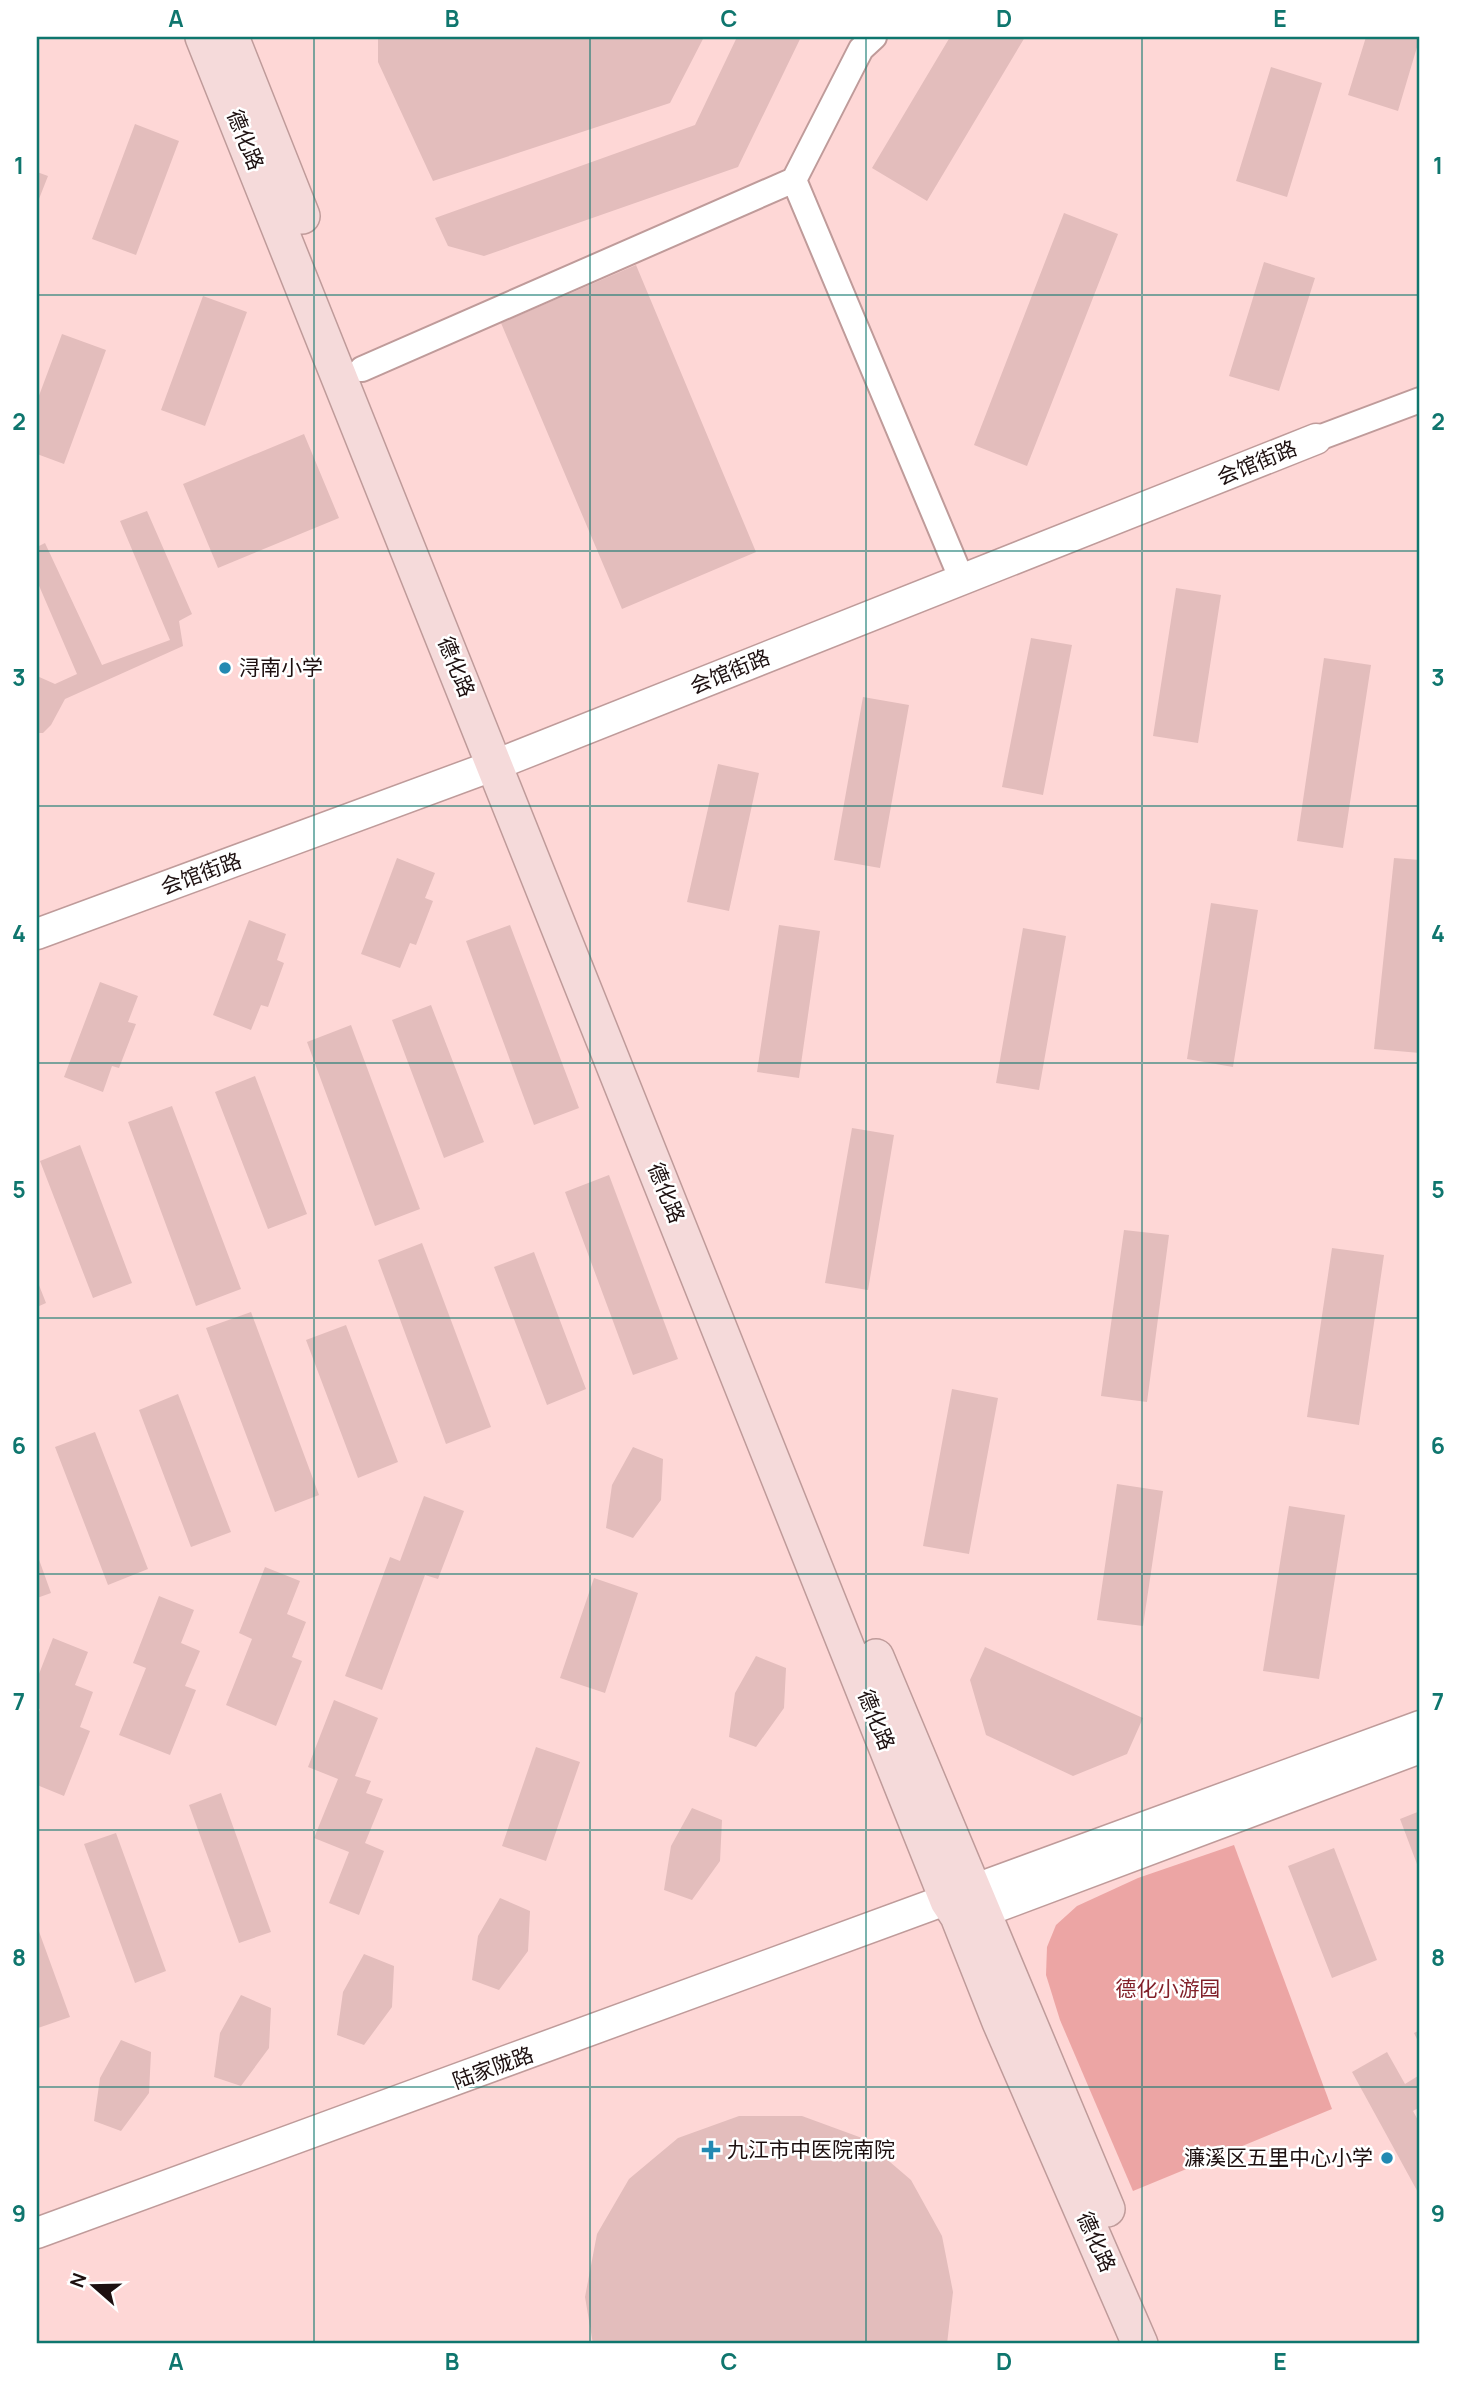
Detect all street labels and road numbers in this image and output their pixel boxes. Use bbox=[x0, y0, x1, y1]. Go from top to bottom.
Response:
street label: 德化路 bbox=[221, 105, 271, 174]
street label: 会馆街路 bbox=[1212, 433, 1301, 491]
street label: 德化路 bbox=[432, 632, 482, 701]
street label: 会馆街路 bbox=[685, 642, 774, 700]
street label: 会馆街路 bbox=[156, 846, 245, 901]
street label: 德化路 bbox=[642, 1158, 692, 1227]
street label: 德化路 bbox=[852, 1685, 902, 1754]
street label: 陆家陇路 bbox=[448, 2040, 537, 2095]
street label: 德化路 bbox=[1071, 2207, 1123, 2276]

